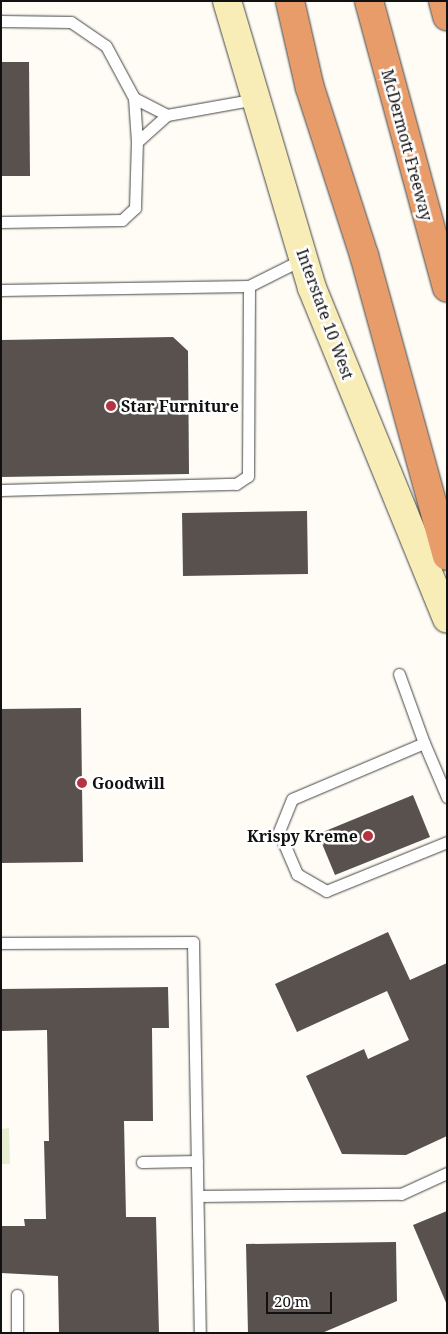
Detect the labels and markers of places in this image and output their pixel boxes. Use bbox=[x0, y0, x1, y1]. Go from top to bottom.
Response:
place label: Star Furniture bbox=[121, 396, 239, 416]
marker: Star Furniture bbox=[105, 400, 117, 412]
place label: Goodwill bbox=[92, 773, 165, 793]
marker: Goodwill bbox=[76, 777, 88, 789]
place label: Krispy Kreme bbox=[247, 826, 358, 846]
marker: Krispy Kreme bbox=[362, 830, 374, 842]

